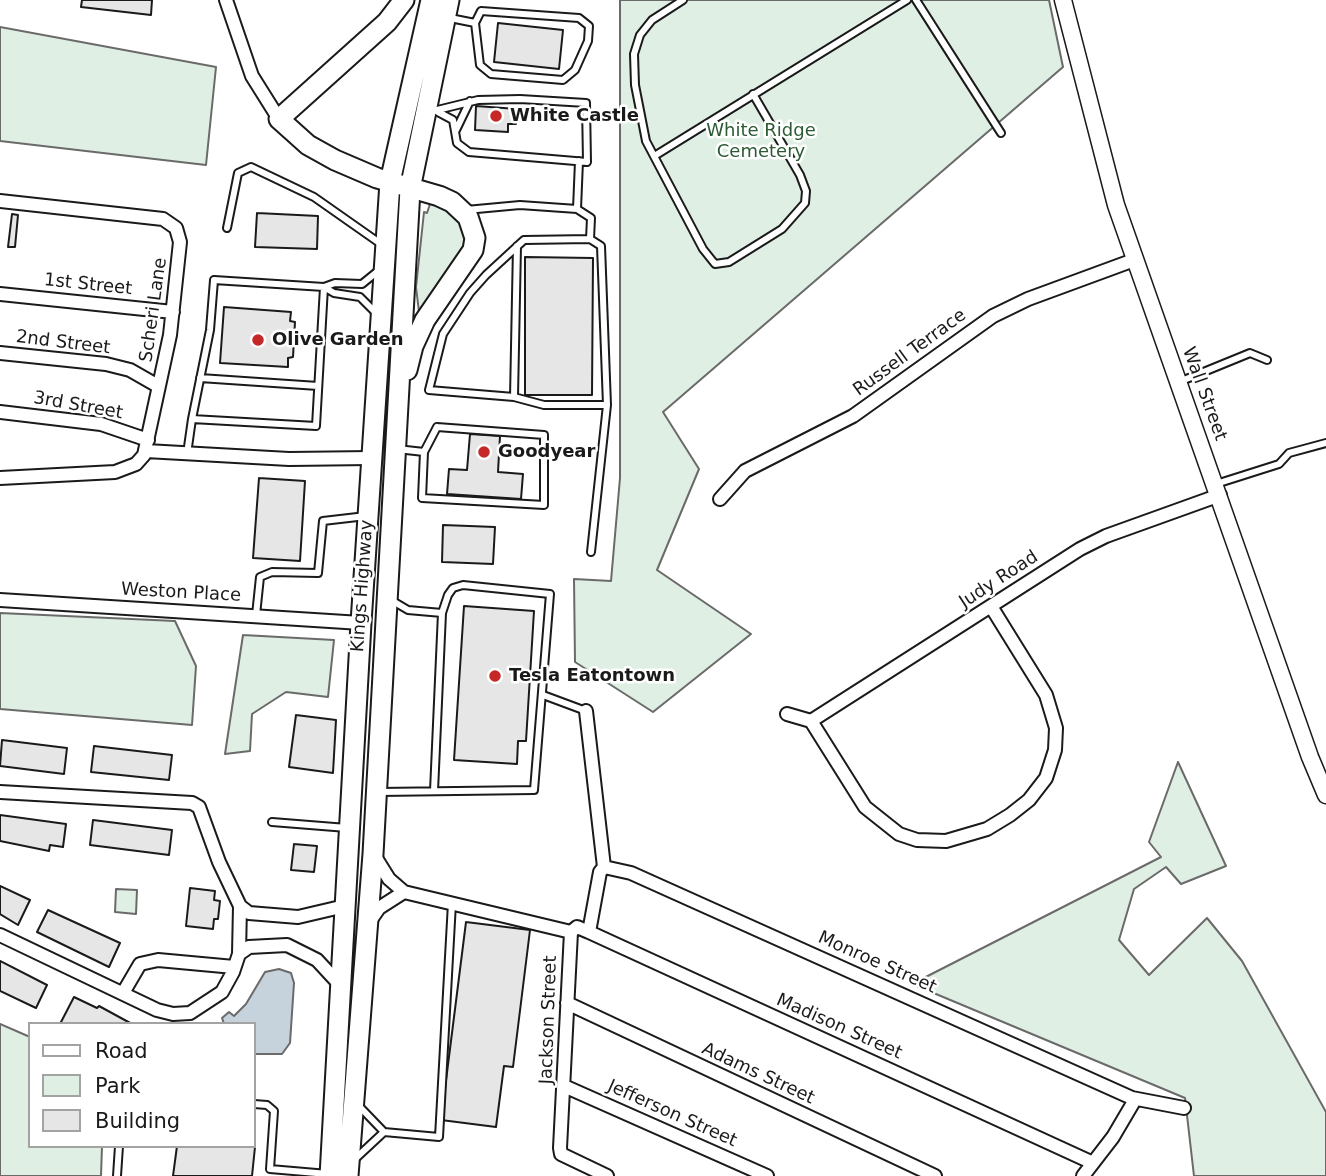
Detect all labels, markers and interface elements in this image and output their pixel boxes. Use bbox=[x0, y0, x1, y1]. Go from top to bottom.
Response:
place label: White Castle bbox=[510, 105, 639, 127]
marker: White Castle bbox=[488, 108, 504, 124]
park label: White Ridge Cemetery bbox=[706, 120, 816, 162]
street label: Scheri Lane bbox=[136, 256, 172, 364]
street label: 1st Street bbox=[43, 270, 133, 300]
street label: Russell Terrace bbox=[849, 305, 971, 401]
street label: 2nd Street bbox=[15, 327, 111, 359]
place label: Olive Garden bbox=[272, 329, 404, 351]
marker: Olive Garden bbox=[250, 332, 266, 348]
street label: Wall Street bbox=[1177, 344, 1231, 444]
street label: 3rd Street bbox=[32, 388, 124, 424]
place label: Goodyear bbox=[498, 441, 595, 463]
marker: Goodyear bbox=[476, 444, 492, 460]
street label: Kings Highway bbox=[348, 519, 378, 653]
street label: Judy Road bbox=[956, 547, 1042, 613]
street label: Weston Place bbox=[120, 579, 242, 607]
place label: Tesla Eatontown bbox=[509, 665, 675, 687]
marker: Tesla Eatontown bbox=[487, 668, 503, 684]
street label: Monroe Street bbox=[814, 927, 940, 999]
street label: Jackson Street bbox=[536, 955, 562, 1085]
street label: Madison Street bbox=[773, 990, 905, 1064]
legend bbox=[28, 1022, 256, 1148]
street label: Adams Street bbox=[698, 1038, 818, 1110]
text: Road bbox=[95, 1039, 148, 1063]
text: Park bbox=[95, 1074, 140, 1098]
street label: Jefferson Street bbox=[604, 1076, 740, 1152]
text: Building bbox=[95, 1109, 180, 1133]

